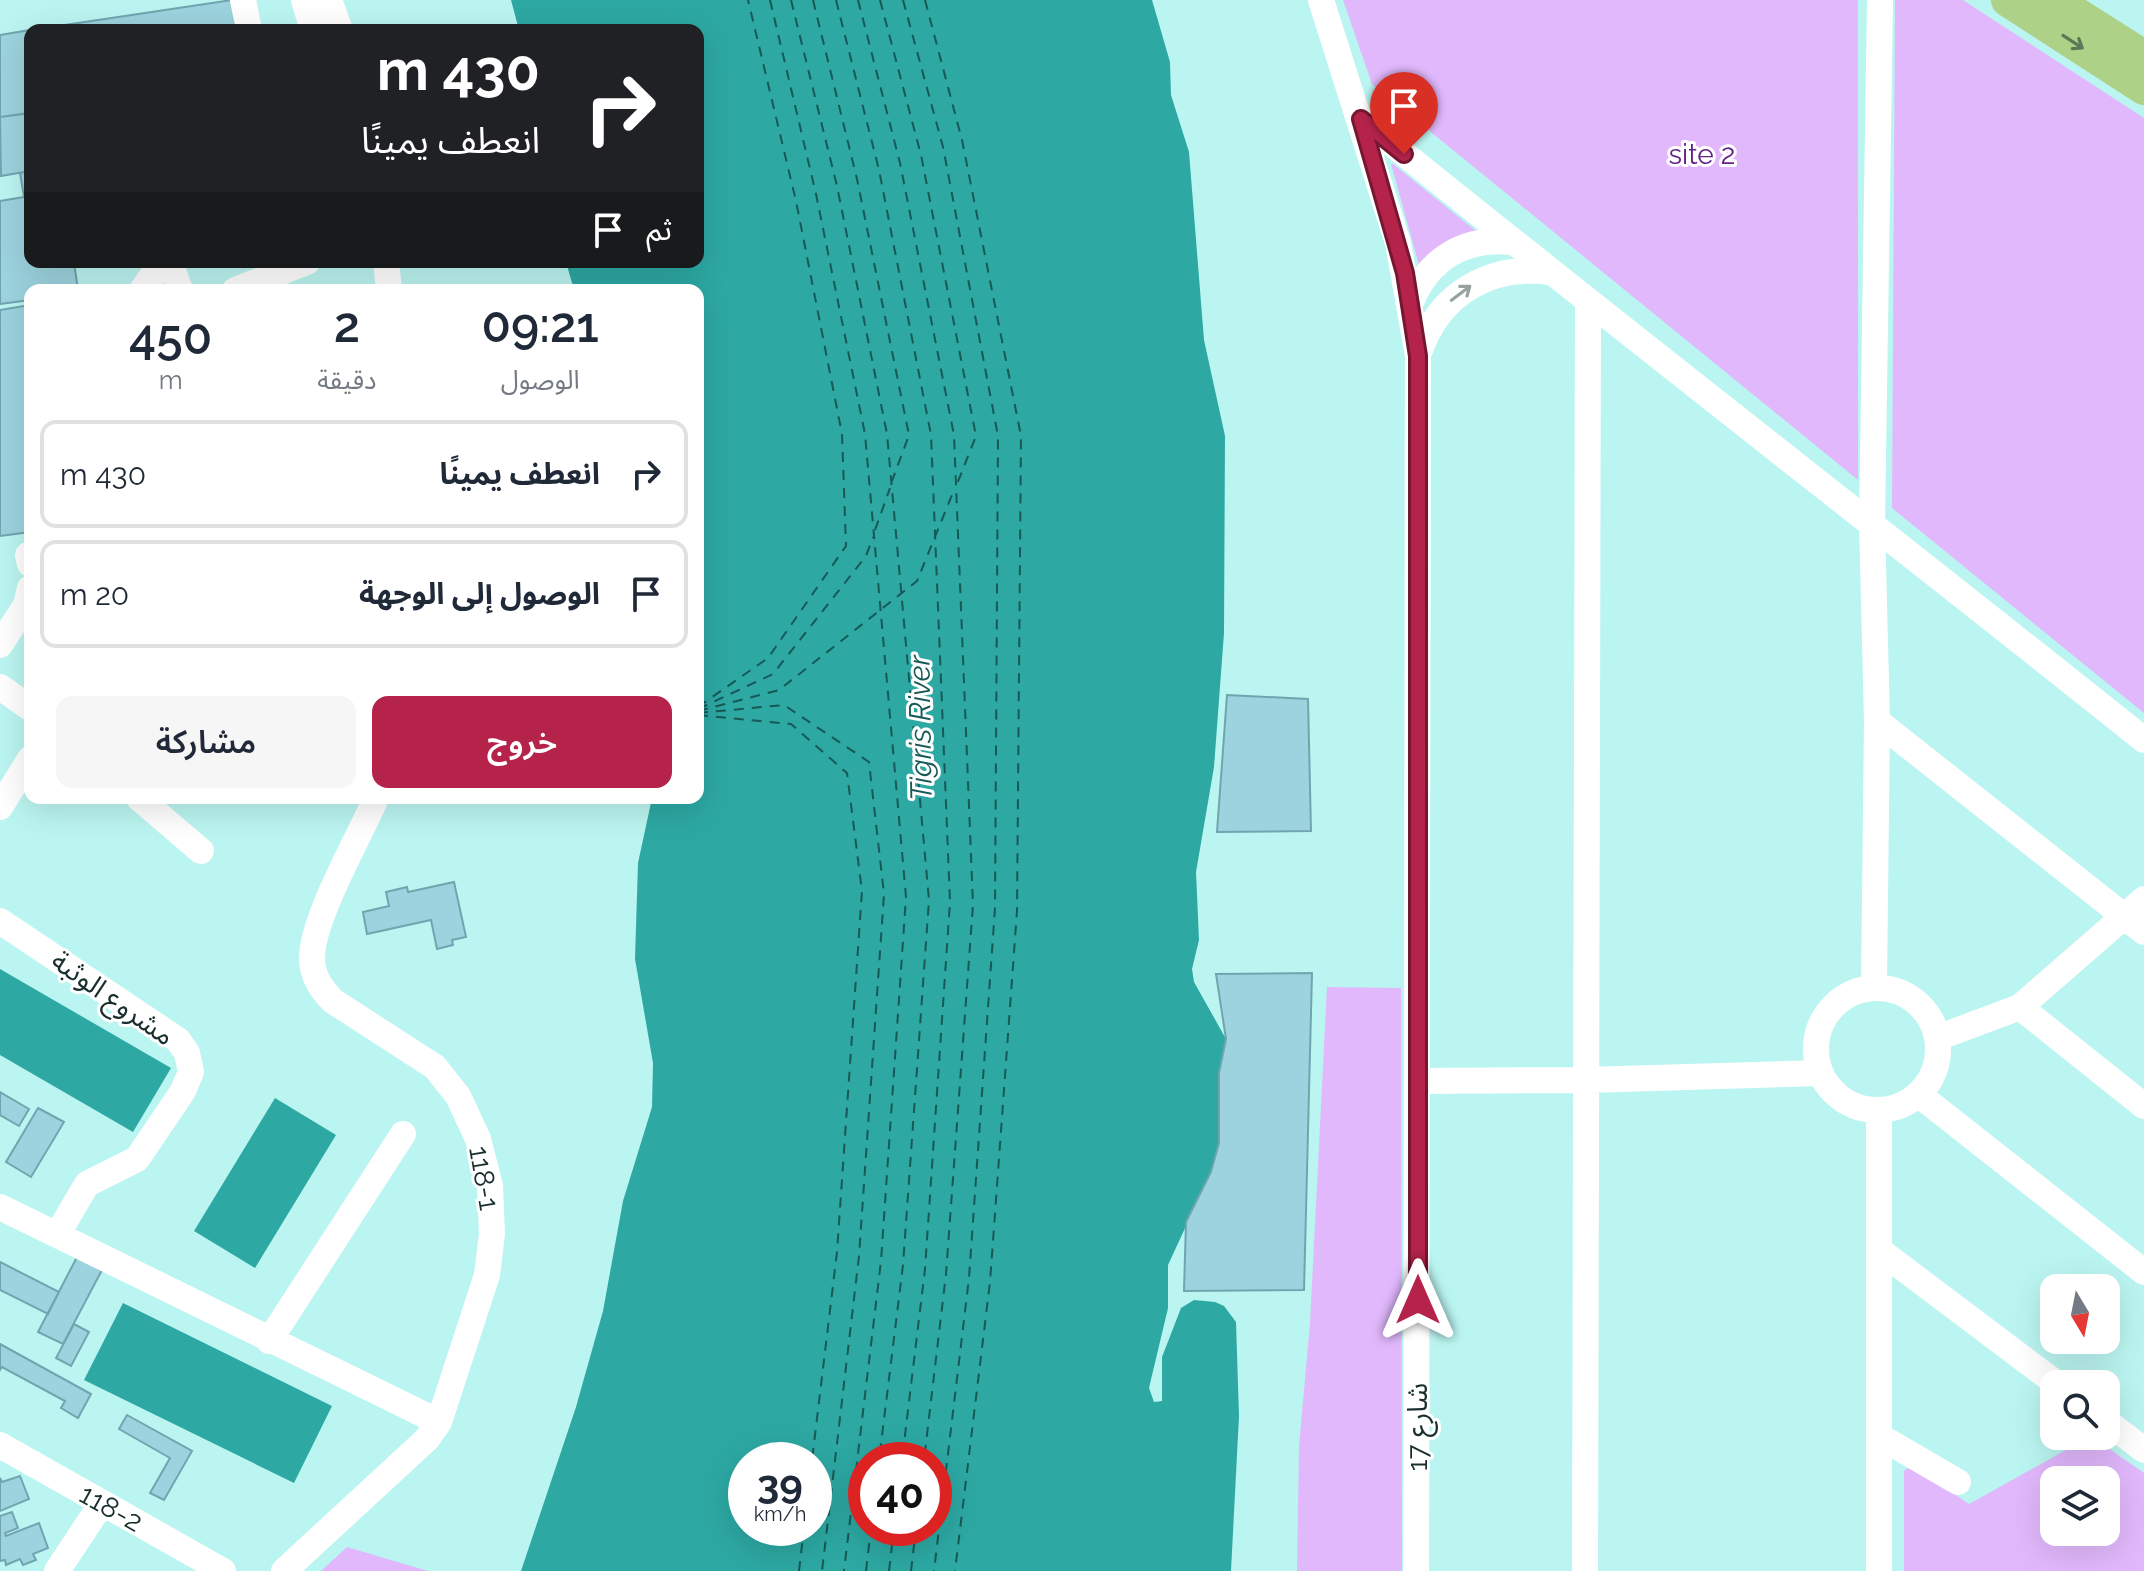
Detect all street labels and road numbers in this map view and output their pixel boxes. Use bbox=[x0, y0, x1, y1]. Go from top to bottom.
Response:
street label: مشروع الوثبة bbox=[43, 944, 181, 1056]
street label: 118-1 bbox=[462, 1144, 506, 1212]
street label: شارع 17 bbox=[1401, 1383, 1438, 1471]
street label: 118-2 bbox=[74, 1477, 148, 1539]

